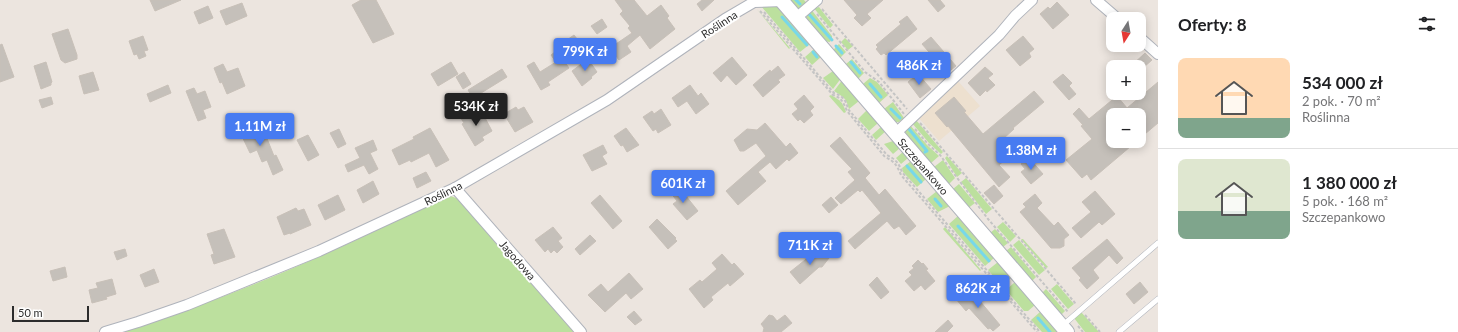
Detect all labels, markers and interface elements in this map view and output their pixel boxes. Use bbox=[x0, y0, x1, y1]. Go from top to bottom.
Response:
street label: Roślinna bbox=[698, 8, 740, 40]
north arrow bbox=[1106, 12, 1146, 52]
map controls bbox=[1106, 12, 1146, 148]
icon: filters bbox=[1416, 13, 1438, 35]
text: Oferty: 8 bbox=[1178, 14, 1247, 35]
pin: 799K zł bbox=[548, 38, 622, 72]
text: 799K zł bbox=[563, 43, 607, 59]
pin: 486K zł bbox=[882, 52, 956, 86]
text: 486K zł bbox=[897, 57, 941, 73]
button: + bbox=[1106, 60, 1146, 100]
text: 534 000 zł bbox=[1302, 72, 1383, 93]
icon: home bbox=[1210, 74, 1258, 122]
pin: 534K zł bbox=[439, 93, 513, 127]
text: 2 pok. · 70 m² bbox=[1302, 93, 1381, 109]
text: 534K zł bbox=[454, 98, 498, 114]
button: − bbox=[1106, 108, 1146, 148]
text: Roślinna bbox=[1302, 109, 1350, 125]
pin: 1.11M zł bbox=[219, 113, 301, 147]
text: 1.11M zł bbox=[234, 118, 286, 134]
street label: Szczepankowo bbox=[896, 135, 952, 197]
pin: 1.38M zł bbox=[990, 137, 1072, 171]
text: 1.38M zł bbox=[1005, 142, 1057, 158]
pin: 601K zł bbox=[646, 170, 720, 204]
text: 1 380 000 zł bbox=[1302, 172, 1397, 193]
text: 601K zł bbox=[661, 175, 705, 191]
icon: home bbox=[1210, 175, 1258, 223]
street label: Roślinna bbox=[422, 178, 464, 208]
text: 5 pok. · 168 m² bbox=[1302, 193, 1388, 209]
text: Szczepankowo bbox=[1302, 209, 1385, 225]
pin: 711K zł bbox=[773, 232, 847, 266]
text: 711K zł bbox=[788, 237, 832, 253]
street label: Jagodowa bbox=[497, 238, 539, 282]
pin: 862K zł bbox=[941, 275, 1015, 309]
text: 862K zł bbox=[956, 280, 1000, 296]
scale bar bbox=[12, 304, 89, 323]
text: 50 m bbox=[18, 306, 43, 319]

